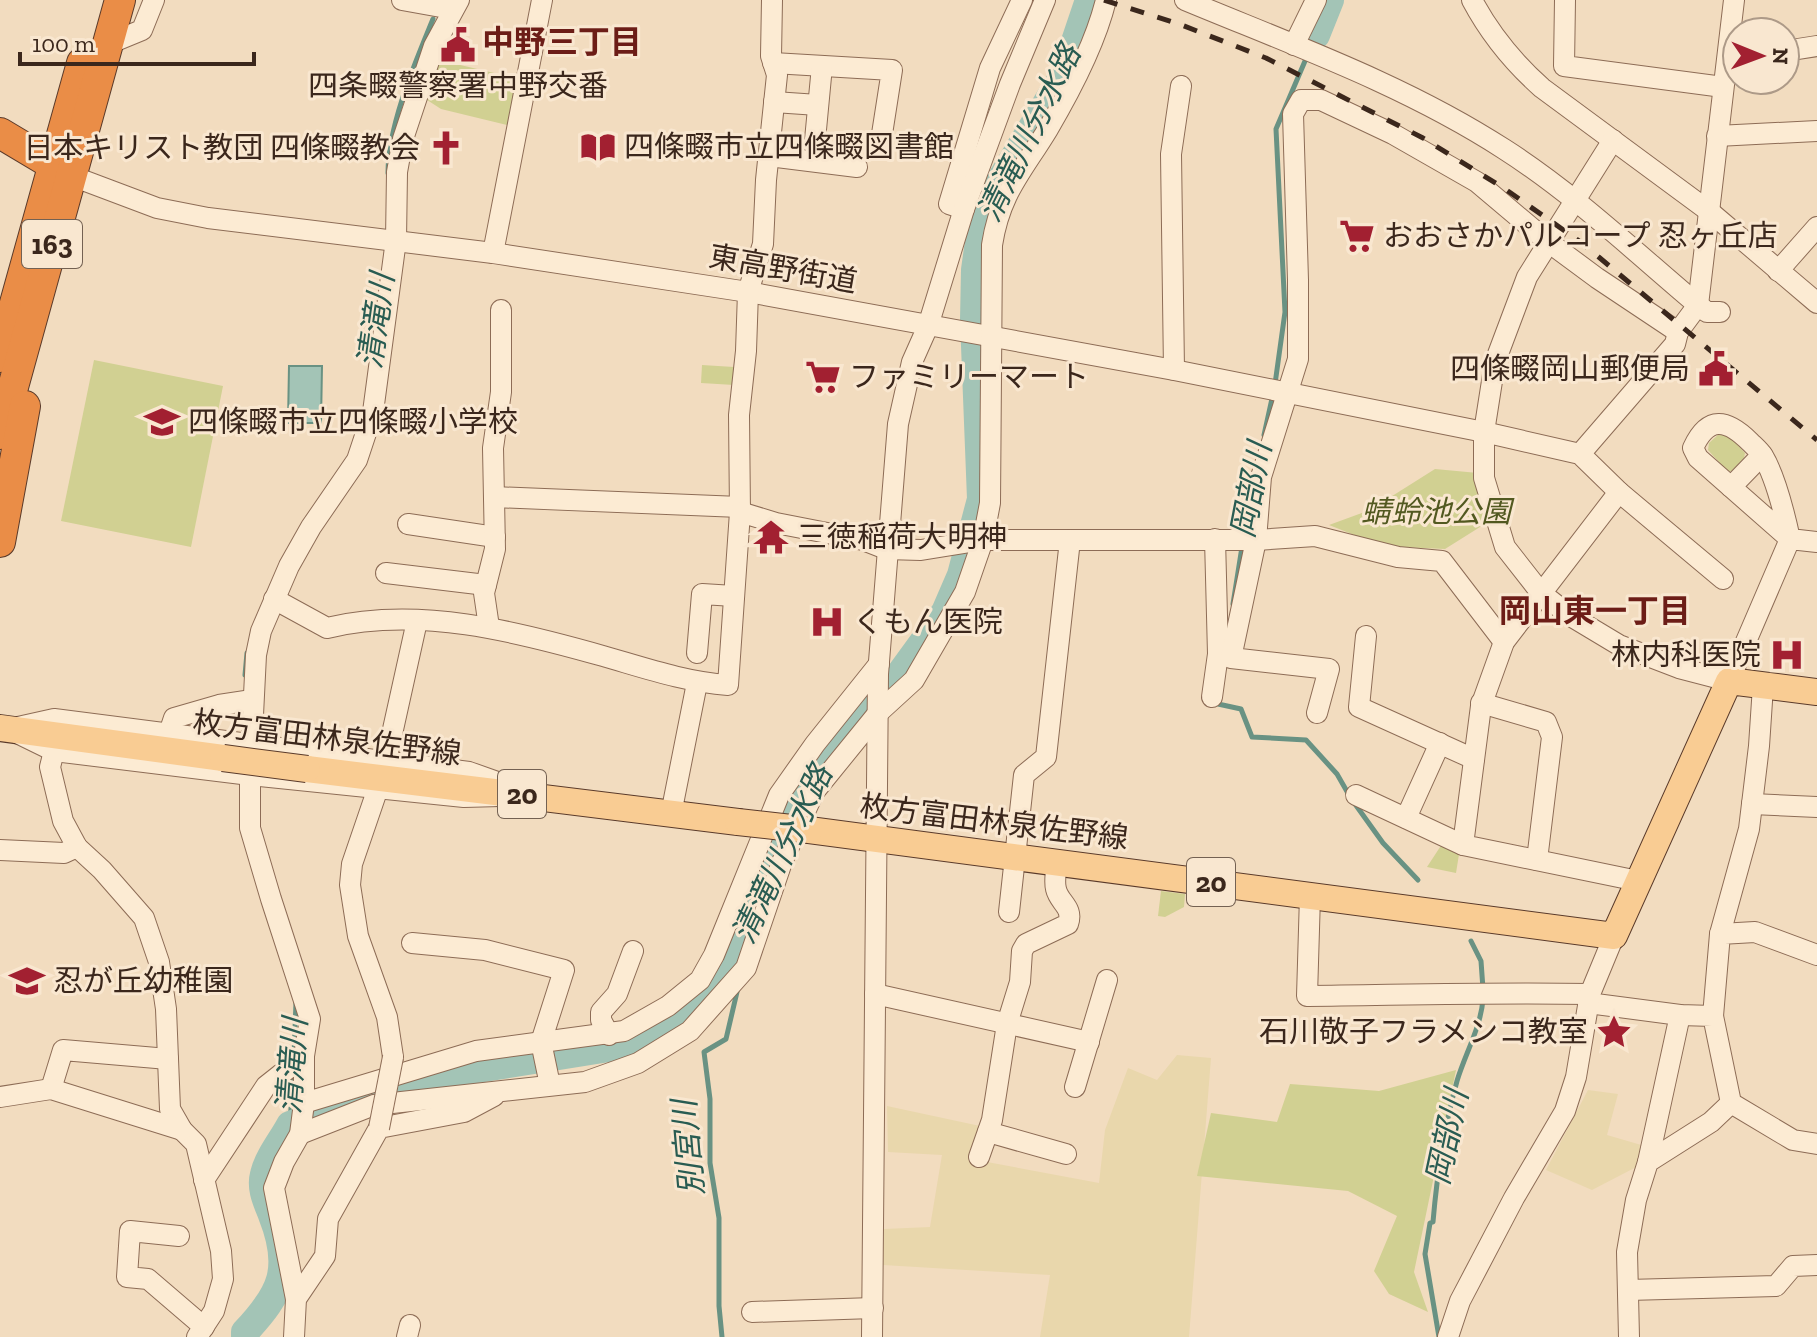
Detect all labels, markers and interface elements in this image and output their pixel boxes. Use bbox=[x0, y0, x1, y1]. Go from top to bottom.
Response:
scale bar bbox=[20, 16, 254, 66]
north arrow bbox=[1721, 16, 1801, 96]
district label: 中野三丁目 bbox=[482, 23, 642, 61]
public building icon: 四条畷警察署中野交番 bbox=[439, 26, 477, 64]
text: 100 m bbox=[32, 29, 95, 58]
water label: 清滝川分水路 bbox=[970, 36, 1089, 228]
text: N bbox=[1767, 48, 1794, 65]
place label: 四条畷警察署中野交番 bbox=[308, 68, 608, 104]
library icon: 四條畷市立四條畷図書館 bbox=[579, 128, 617, 166]
church icon: 日本キリスト教団 四條畷教会 bbox=[427, 129, 465, 167]
place label: 四條畷市立四條畷図書館 bbox=[624, 129, 954, 165]
place label: 日本キリスト教団 四條畷教会 bbox=[23, 130, 420, 166]
supermarket icon: おおさかパルコープ 忍ヶ丘店 bbox=[1338, 217, 1376, 255]
place label: おおさかパルコープ 忍ヶ丘店 bbox=[1383, 218, 1777, 254]
road number: 163 bbox=[22, 220, 82, 268]
street label: 東高野街道 bbox=[706, 238, 860, 300]
water label: 清滝川 bbox=[351, 268, 402, 371]
public building icon: 四條畷岡山郵便局 bbox=[1697, 350, 1735, 388]
place label: 四條畷岡山郵便局 bbox=[1450, 351, 1690, 387]
supermarket icon: ファミリーマート bbox=[804, 358, 842, 396]
place label: ファミリーマート bbox=[849, 359, 1089, 395]
school or university icon: 四條畷市立四條畷小学校 bbox=[143, 403, 181, 441]
place label: 四條畷市立四條畷小学校 bbox=[188, 404, 518, 440]
water label: 岡部川 bbox=[1223, 436, 1279, 541]
park label: 蜻蛉池公園 bbox=[1361, 494, 1515, 530]
temple icon: 三徳稲荷大明神 bbox=[752, 518, 790, 556]
place label: 三徳稲荷大明神 bbox=[797, 519, 1007, 555]
district label: 岡山東一丁目 bbox=[1499, 592, 1691, 630]
hospital icon: くもん医院 bbox=[808, 603, 846, 641]
place label: くもん医院 bbox=[853, 604, 1003, 640]
hospital icon: 林内科医院 bbox=[1768, 636, 1806, 674]
place label: 林内科医院 bbox=[1611, 637, 1761, 673]
street label: 枚方富田林泉佐野線 bbox=[191, 704, 463, 772]
water label: 清滝川分水路 bbox=[724, 756, 841, 949]
road number: 20 bbox=[498, 770, 546, 818]
street label: 枚方富田林泉佐野線 bbox=[858, 788, 1130, 856]
road number: 20 bbox=[1187, 858, 1235, 906]
school or university icon: 忍が丘幼稚園 bbox=[8, 962, 46, 1000]
place label: 忍が丘幼稚園 bbox=[53, 963, 233, 999]
place icon: 石川敬子フラメンコ教室 bbox=[1595, 1013, 1633, 1051]
water label: 清滝川 bbox=[270, 1014, 315, 1115]
place label: 石川敬子フラメンコ教室 bbox=[1259, 1014, 1588, 1050]
water label: 岡部川 bbox=[1418, 1083, 1476, 1188]
water label: 別宮川 bbox=[665, 1096, 711, 1197]

